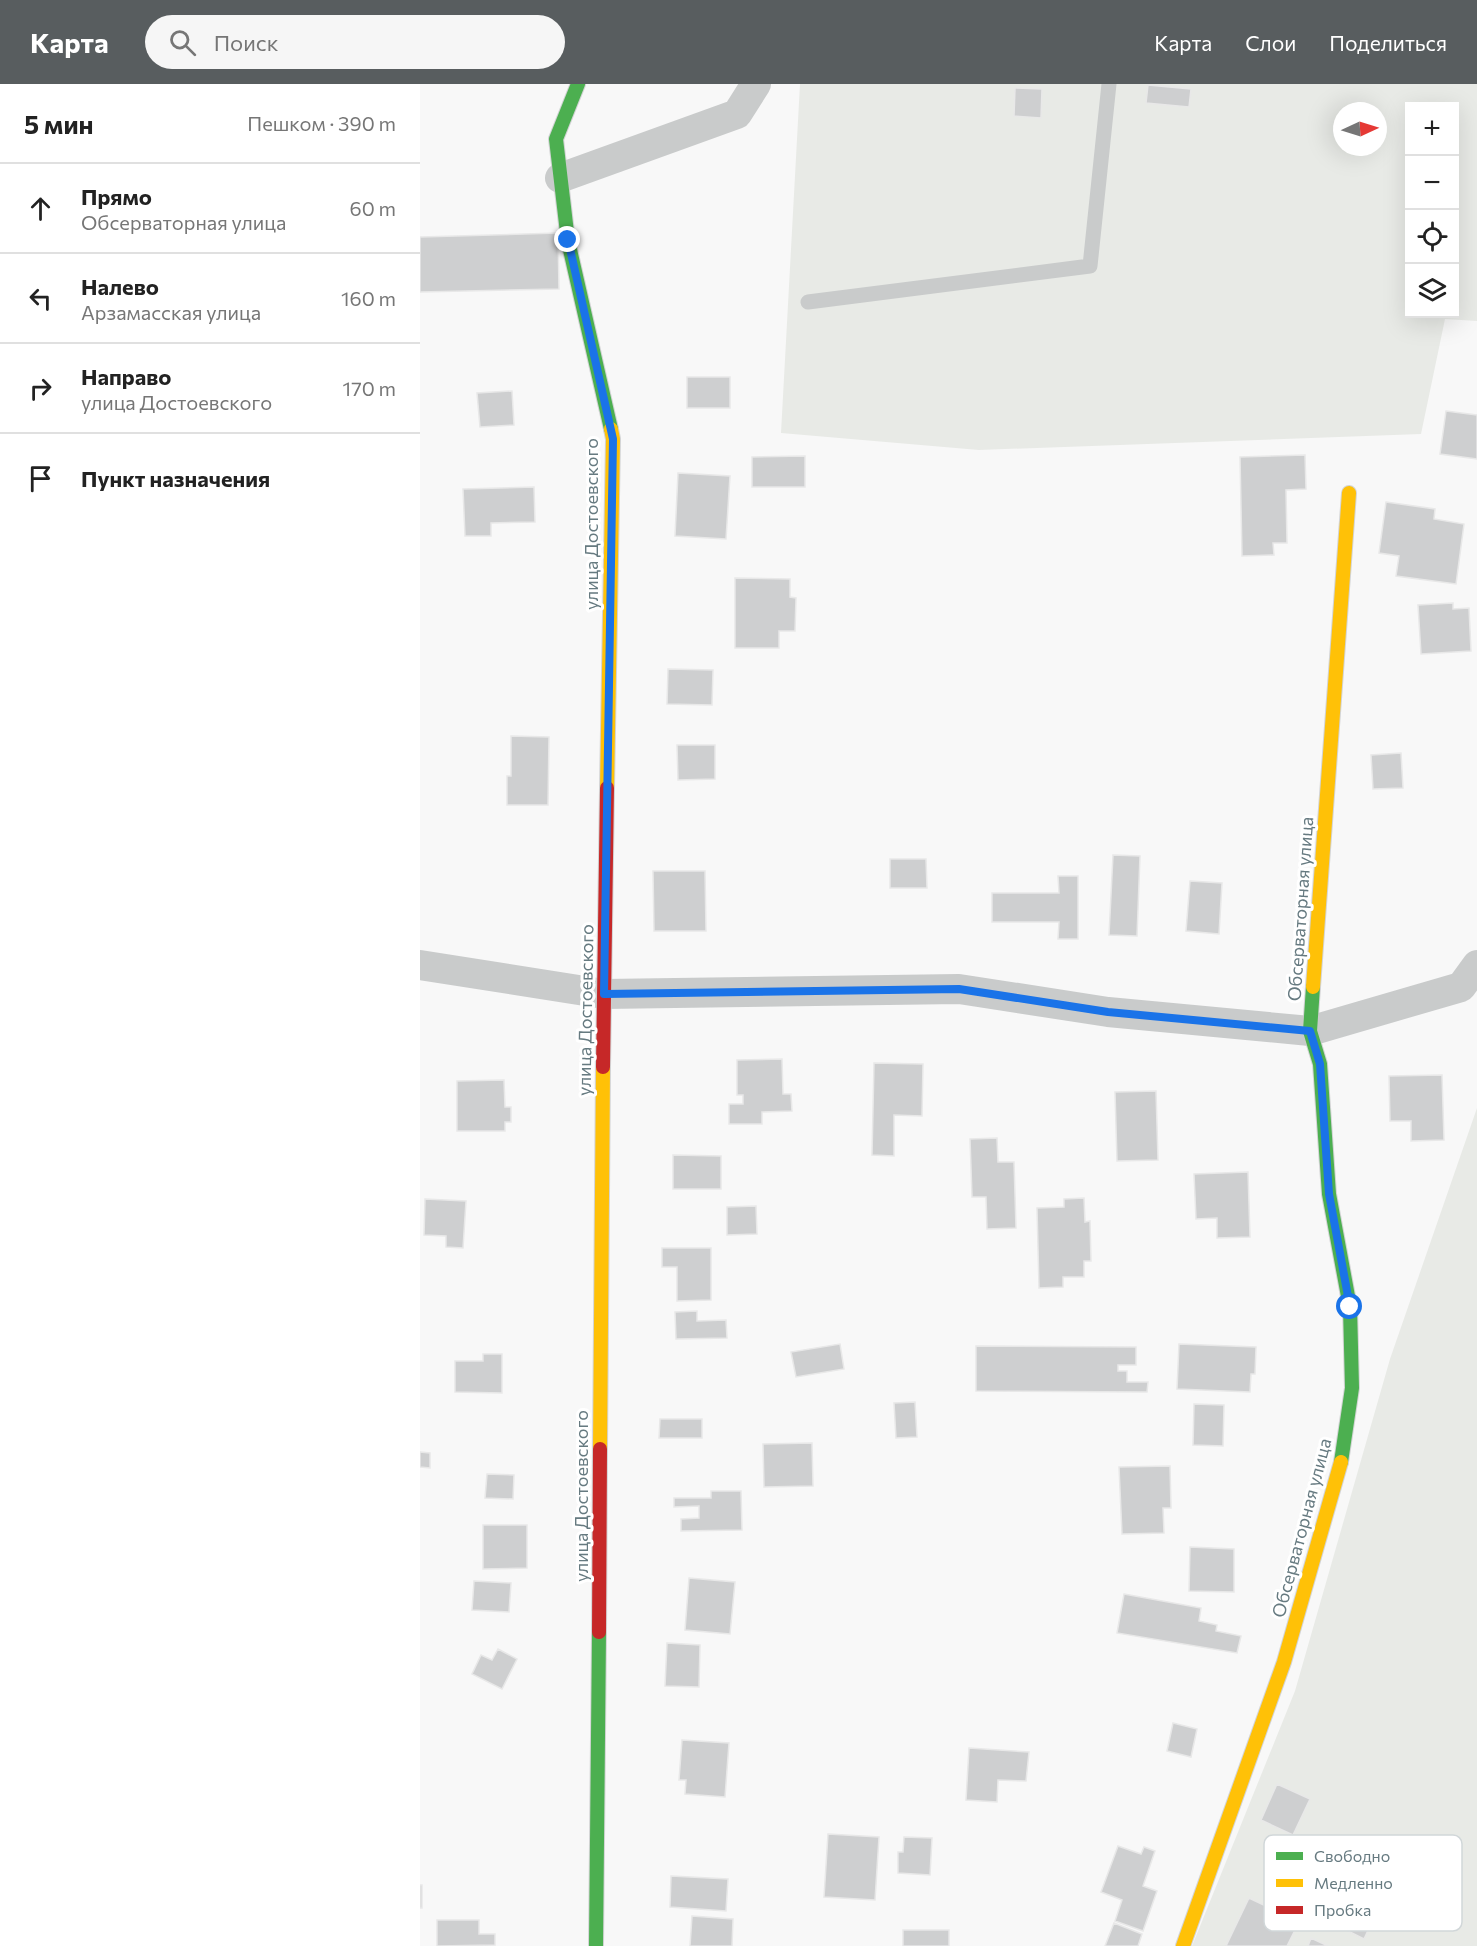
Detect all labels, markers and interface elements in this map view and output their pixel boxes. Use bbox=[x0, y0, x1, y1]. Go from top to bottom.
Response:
search box bbox=[145, 15, 565, 69]
text: Карта bbox=[30, 25, 109, 59]
icon: search bbox=[166, 26, 199, 59]
text: Поиск bbox=[214, 29, 278, 56]
text: Карта bbox=[1154, 30, 1212, 55]
text: Слои bbox=[1245, 30, 1296, 55]
text: Поделиться bbox=[1329, 30, 1447, 55]
north arrow bbox=[1333, 102, 1387, 156]
map controls bbox=[1405, 102, 1459, 318]
button: + bbox=[1405, 102, 1459, 156]
text: 5 мин bbox=[24, 108, 94, 139]
text: Пешком · 390 m bbox=[247, 111, 396, 135]
button: − bbox=[1405, 156, 1459, 210]
text: Прямо bbox=[81, 183, 152, 210]
icon: ahead bbox=[24, 192, 57, 225]
text: 60 m bbox=[350, 196, 396, 220]
text: Обсерваторная улица bbox=[81, 210, 286, 234]
button: locate bbox=[1405, 210, 1459, 264]
route end bbox=[554, 226, 580, 252]
button: layers bbox=[1405, 264, 1459, 318]
text: Налево bbox=[81, 273, 159, 300]
icon: left bbox=[24, 282, 57, 315]
text: 160 m bbox=[341, 286, 396, 310]
text: Арзамасская улица bbox=[81, 300, 261, 324]
text: Направо bbox=[81, 363, 171, 390]
icon: right bbox=[24, 372, 57, 405]
text: 170 m bbox=[343, 376, 396, 400]
text: улица Достоевского bbox=[81, 390, 272, 414]
street label: улица Достоевского bbox=[580, 438, 602, 610]
icon: arrive bbox=[24, 462, 57, 495]
text: Пункт назначения bbox=[81, 465, 270, 492]
street label: Обсерваторная улица bbox=[1283, 816, 1317, 1002]
street label: улица Достоевского bbox=[573, 924, 597, 1096]
route start bbox=[1336, 1293, 1362, 1319]
street label: улица Достоевского bbox=[570, 1410, 592, 1582]
street label: Обсерваторная улица bbox=[1266, 1436, 1336, 1620]
legend bbox=[1264, 1835, 1462, 1931]
text: Свободно bbox=[1314, 1846, 1390, 1865]
text: Медленно bbox=[1314, 1873, 1393, 1892]
text: Пробка bbox=[1314, 1900, 1371, 1919]

